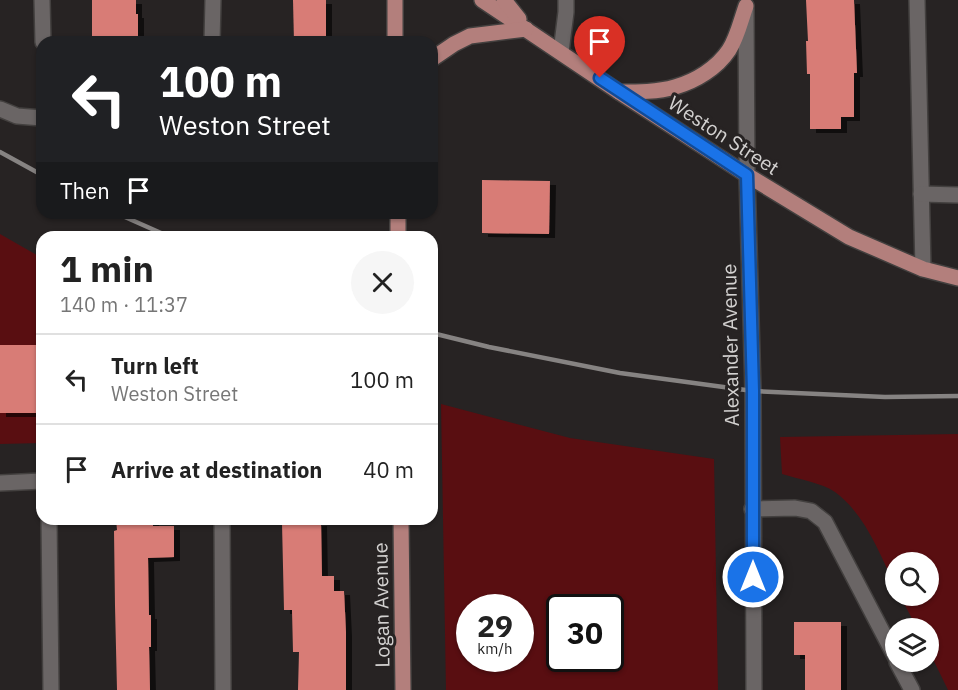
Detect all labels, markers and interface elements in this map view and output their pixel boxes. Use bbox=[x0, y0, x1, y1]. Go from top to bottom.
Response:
pin bbox=[574, 16, 625, 78]
icon: arrive bbox=[583, 25, 616, 58]
text: 100 m bbox=[159, 54, 282, 109]
icon: left bbox=[60, 60, 138, 138]
street label: Weston Street bbox=[663, 89, 785, 181]
text: Weston Street bbox=[159, 107, 331, 142]
icon: arrive bbox=[122, 174, 155, 207]
text: Then bbox=[60, 176, 110, 205]
text: 1 min bbox=[60, 245, 154, 292]
button: close bbox=[351, 251, 414, 314]
street label: Alexander Avenue bbox=[715, 263, 745, 427]
text: 140 m · 11:37 bbox=[60, 291, 188, 318]
text: Turn left bbox=[111, 351, 199, 380]
icon: left bbox=[60, 363, 93, 396]
text: 100 m bbox=[350, 365, 414, 394]
text: Weston Street bbox=[111, 380, 238, 407]
icon: arrive bbox=[60, 453, 93, 486]
text: Arrive at destination bbox=[111, 455, 322, 484]
text: 40 m bbox=[363, 455, 414, 484]
street label: Logan Avenue bbox=[366, 542, 396, 668]
position arrow bbox=[721, 545, 785, 609]
map controls bbox=[885, 552, 939, 672]
button: search bbox=[885, 552, 939, 606]
speed limit sign: 30 bbox=[546, 594, 624, 672]
text: 29 bbox=[477, 606, 513, 645]
button: layers bbox=[885, 618, 939, 672]
text: km/h bbox=[477, 639, 513, 658]

